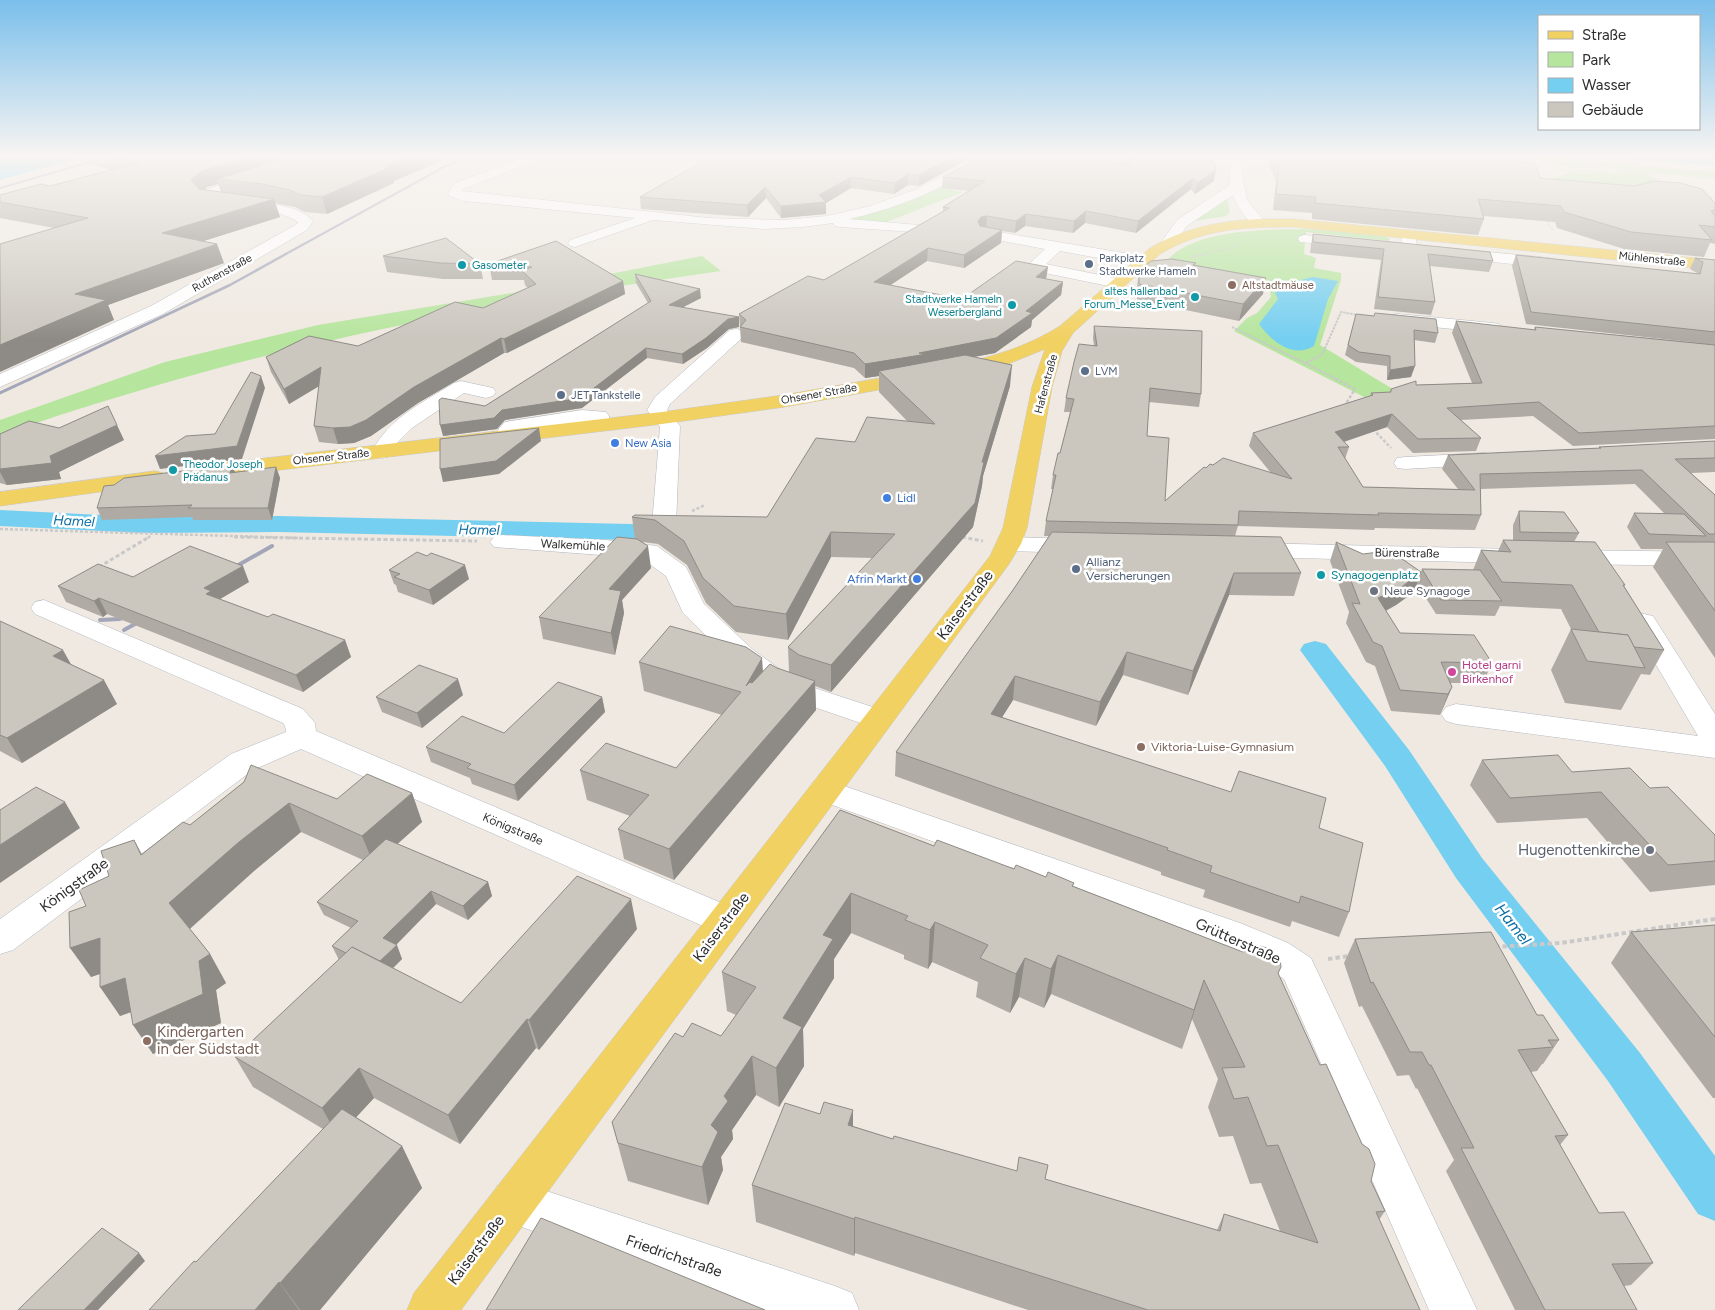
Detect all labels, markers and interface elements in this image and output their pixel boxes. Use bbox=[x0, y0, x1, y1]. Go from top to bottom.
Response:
legend bbox=[1538, 15, 1700, 130]
text: Straße bbox=[1582, 26, 1626, 44]
text: Park bbox=[1582, 51, 1611, 69]
text: Wasser bbox=[1582, 76, 1631, 94]
text: Gebäude bbox=[1582, 101, 1643, 119]
street label: Mühlenstraße bbox=[1618, 249, 1686, 269]
street label: Ruthenstraße bbox=[190, 251, 254, 295]
place label: Parkplatz Stadtwerke Hameln bbox=[1099, 252, 1196, 278]
marker: Parkplatz Stadtwerke Hameln bbox=[1083, 258, 1095, 270]
marker: Gasometer bbox=[456, 259, 468, 271]
place label: Gasometer bbox=[472, 259, 527, 272]
marker: Altstadtmäuse bbox=[1226, 279, 1238, 291]
place label: Altstadtmäuse bbox=[1242, 279, 1314, 292]
place label: altes hallenbad - Forum_Messe_Event bbox=[1084, 285, 1185, 311]
marker: altes hallenbad - Forum_Messe_Event bbox=[1189, 291, 1201, 303]
place label: Stadtwerke Hameln Weserbergland bbox=[905, 293, 1002, 319]
marker: Stadtwerke Hameln Weserbergland bbox=[1006, 299, 1018, 311]
street label: Hafenstraße bbox=[1032, 353, 1060, 415]
marker: LVM bbox=[1079, 365, 1091, 377]
place label: LVM bbox=[1095, 365, 1118, 378]
street label: Ohsener Straße bbox=[780, 381, 858, 407]
marker: JET Tankstelle bbox=[555, 389, 567, 401]
place label: JET Tankstelle bbox=[571, 389, 641, 402]
marker: New Asia bbox=[609, 437, 621, 449]
place label: New Asia bbox=[625, 437, 671, 450]
street label: Ohsener Straße bbox=[292, 447, 370, 467]
place label: Theodor Joseph Prädanus bbox=[183, 458, 263, 484]
marker: Theodor Joseph Prädanus bbox=[167, 464, 179, 476]
place label: Lidl bbox=[897, 491, 916, 505]
marker: Lidl bbox=[881, 492, 893, 504]
water label: Hamel bbox=[53, 511, 96, 531]
water label: Hamel bbox=[458, 521, 501, 539]
street label: Walkemühle bbox=[540, 536, 606, 554]
street label: Bürenstraße bbox=[1374, 545, 1440, 561]
place label: Allianz Versicherungen bbox=[1086, 555, 1171, 583]
marker: Allianz Versicherungen bbox=[1070, 563, 1082, 575]
street label: Kaiserstraße bbox=[933, 567, 997, 643]
place label: Synagogenplatz bbox=[1331, 568, 1418, 582]
marker: Synagogenplatz bbox=[1315, 569, 1327, 581]
place label: Afrin Markt bbox=[847, 572, 907, 586]
marker: Afrin Markt bbox=[911, 573, 923, 585]
place label: Neue Synagoge bbox=[1384, 584, 1471, 598]
marker: Neue Synagoge bbox=[1368, 585, 1380, 597]
place label: Hotel garni Birkenhof bbox=[1462, 658, 1521, 686]
marker: Hotel garni Birkenhof bbox=[1446, 666, 1458, 678]
place label: Viktoria-Luise-Gymnasium bbox=[1151, 740, 1294, 754]
marker: Viktoria-Luise-Gymnasium bbox=[1135, 741, 1147, 753]
street label: Königstraße bbox=[481, 810, 546, 848]
place label: Hugenottenkirche bbox=[1518, 841, 1640, 859]
marker: Hugenottenkirche bbox=[1644, 844, 1656, 856]
street label: Königstraße bbox=[36, 854, 112, 916]
street label: Kaiserstraße bbox=[689, 889, 753, 965]
water label: Hamel bbox=[1491, 900, 1535, 949]
street label: Grütterstraße bbox=[1193, 914, 1283, 968]
place label: Kindergarten in der Südstadt bbox=[157, 1023, 260, 1058]
marker: Kindergarten in der Südstadt bbox=[141, 1035, 153, 1047]
street label: Kaiserstraße bbox=[444, 1212, 508, 1288]
street label: Friedrichstraße bbox=[624, 1231, 724, 1281]

